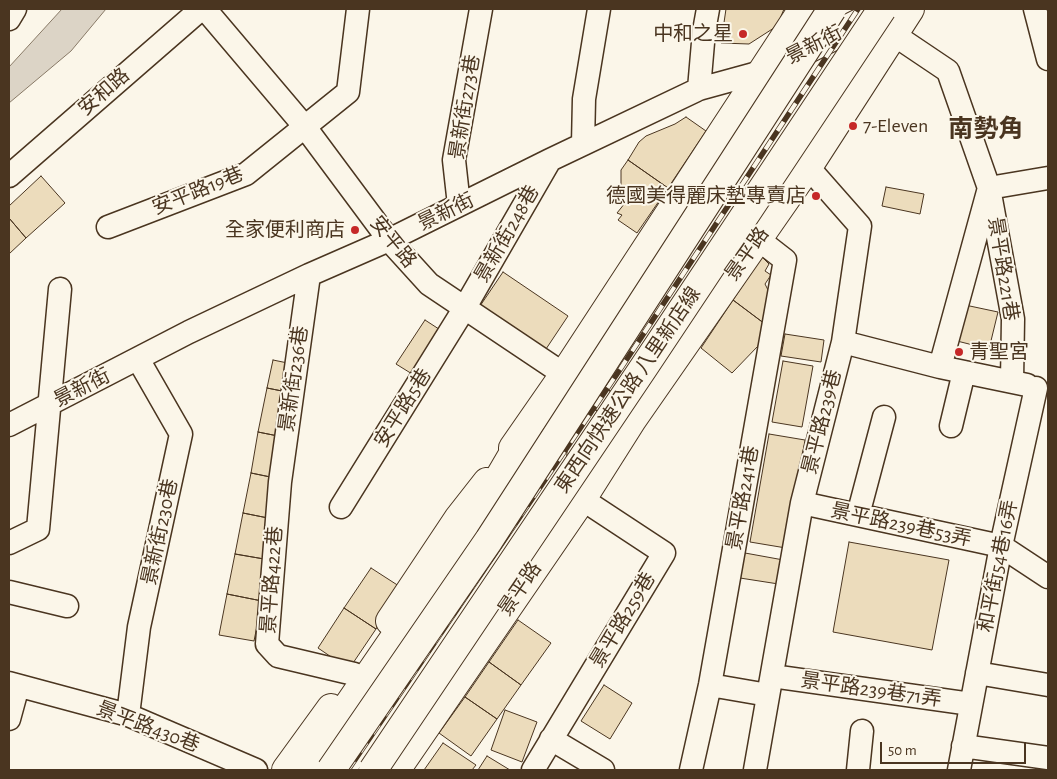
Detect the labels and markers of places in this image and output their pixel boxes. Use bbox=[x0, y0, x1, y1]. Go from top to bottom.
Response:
place label: 中和之星 bbox=[653, 22, 733, 46]
marker: 中和之星 bbox=[737, 28, 749, 40]
place label: 7-Eleven bbox=[863, 114, 928, 138]
marker: 7-Eleven bbox=[847, 120, 859, 132]
place label: 德國美得麗床墊專賣店 bbox=[606, 184, 806, 208]
marker: 德國美得麗床墊專賣店 bbox=[810, 190, 822, 202]
place label: 全家便利商店 bbox=[225, 218, 345, 242]
marker: 全家便利商店 bbox=[349, 224, 361, 236]
place label: 青聖宮 bbox=[969, 340, 1029, 364]
marker: 青聖宮 bbox=[953, 346, 965, 358]

